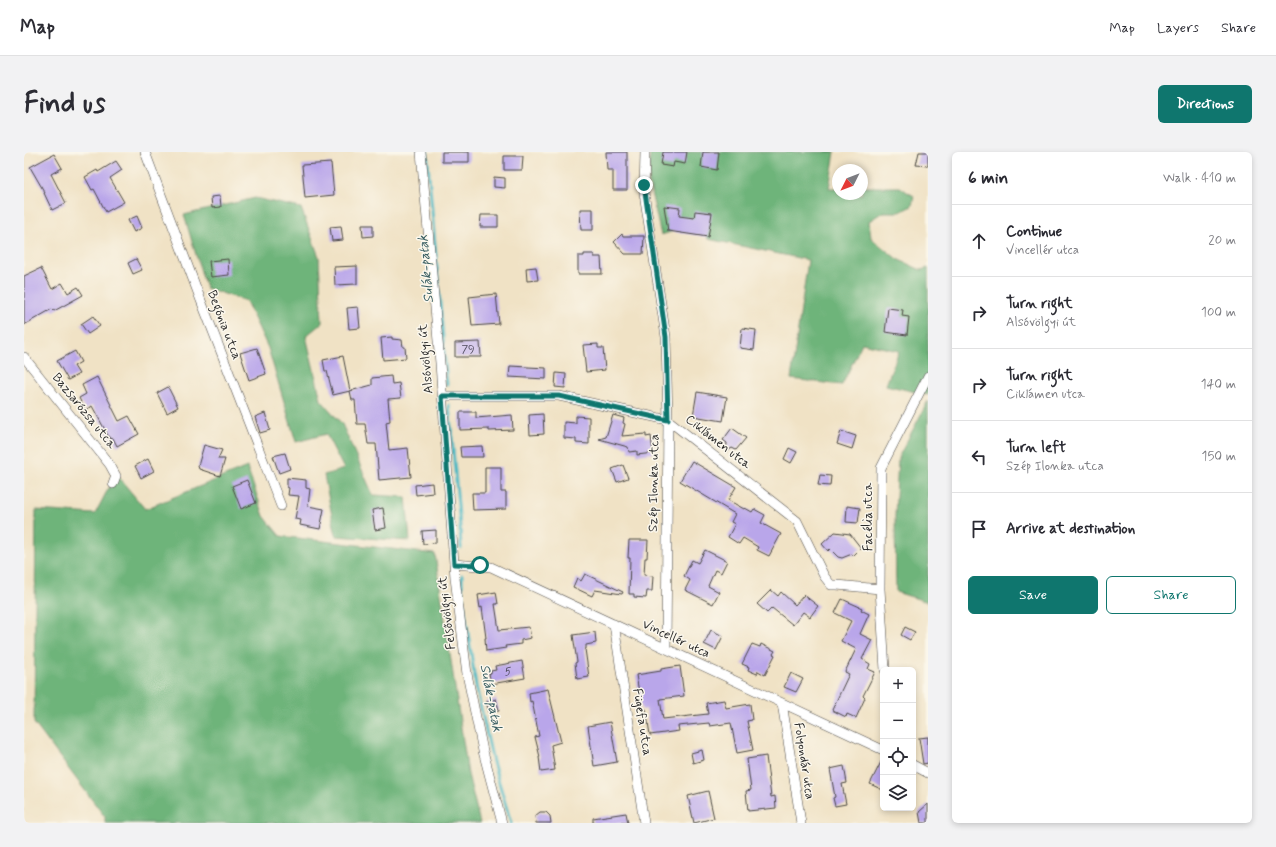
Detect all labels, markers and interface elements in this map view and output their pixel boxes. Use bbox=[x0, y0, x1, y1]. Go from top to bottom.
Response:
text: Map bbox=[20, 15, 55, 40]
text: Map bbox=[1109, 19, 1135, 37]
text: Layers bbox=[1157, 19, 1199, 37]
text: Share bbox=[1221, 19, 1256, 37]
button: Directions bbox=[1158, 85, 1252, 123]
text: Find us bbox=[24, 86, 105, 123]
north arrow bbox=[832, 164, 868, 200]
text: 6 min bbox=[968, 167, 1008, 189]
text: Walk · 410 m bbox=[1163, 170, 1236, 187]
route end bbox=[635, 176, 653, 194]
text: Continue bbox=[1006, 222, 1062, 242]
icon: ahead bbox=[968, 230, 990, 252]
text: 20 m bbox=[1208, 232, 1236, 249]
water label: Sulák-patak bbox=[414, 234, 438, 304]
text: Vincellér utca bbox=[1006, 242, 1079, 259]
street label: Begónia utca bbox=[201, 288, 245, 363]
text: Turn right bbox=[1006, 294, 1073, 314]
icon: right bbox=[968, 302, 990, 324]
text: 100 m bbox=[1201, 304, 1236, 321]
text: Alsóvölgyi út bbox=[1006, 314, 1076, 331]
street label: Alsóvölgyi út bbox=[414, 323, 440, 395]
house number: 79 bbox=[461, 343, 475, 357]
text: Turn right bbox=[1006, 366, 1073, 386]
street label: Bazsarózsa utca bbox=[48, 370, 120, 453]
icon: right bbox=[968, 374, 990, 396]
text: 140 m bbox=[1201, 376, 1236, 393]
text: Ciklámen utca bbox=[1006, 386, 1085, 403]
street label: Ciklámen utca bbox=[682, 411, 754, 473]
street label: Szép Ilonka utca bbox=[645, 434, 663, 532]
text: Turn left bbox=[1006, 438, 1066, 458]
icon: left bbox=[968, 446, 990, 468]
text: 150 m bbox=[1202, 448, 1236, 465]
text: Szép Ilonka utca bbox=[1006, 458, 1104, 475]
street label: Facélia utca bbox=[860, 483, 877, 551]
icon: arrive bbox=[968, 518, 990, 540]
text: Arrive at destination bbox=[1006, 519, 1135, 539]
route start bbox=[471, 556, 489, 574]
street label: Felsővölgyi út bbox=[434, 575, 462, 651]
button: Save bbox=[968, 576, 1098, 614]
button: Share bbox=[1106, 576, 1236, 614]
street label: Vincellér utca bbox=[639, 616, 713, 662]
water label: Sulák-patak bbox=[476, 663, 506, 733]
house number: 5 bbox=[505, 665, 512, 679]
map controls bbox=[880, 667, 916, 811]
button: + bbox=[880, 667, 916, 703]
street label: Fügefa utca bbox=[628, 687, 656, 757]
button: − bbox=[880, 703, 916, 739]
street label: Folyondár utca bbox=[790, 721, 818, 801]
button: locate bbox=[880, 739, 916, 775]
button: layers bbox=[880, 775, 916, 811]

